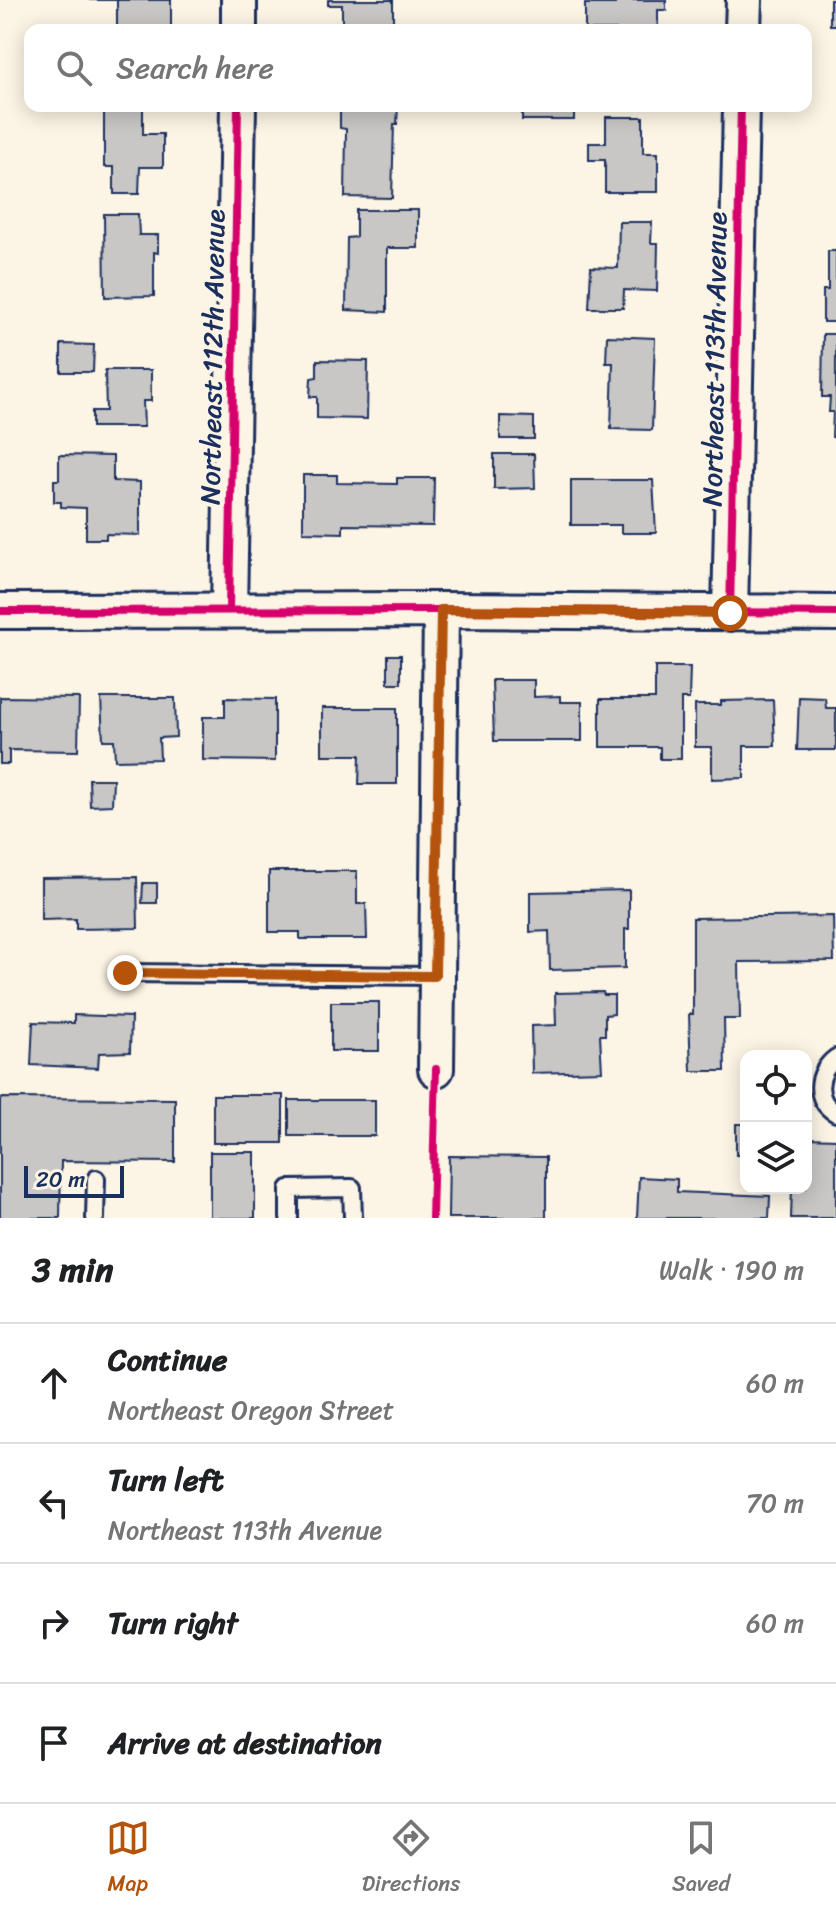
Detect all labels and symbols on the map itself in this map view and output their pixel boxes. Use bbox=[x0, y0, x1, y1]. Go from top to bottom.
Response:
street label: Northeast 112th Avenue bbox=[185, 209, 240, 505]
street label: Northeast 113th Avenue bbox=[687, 211, 742, 507]
route start bbox=[712, 595, 748, 631]
route end bbox=[107, 955, 143, 991]
scale bar bbox=[24, 1162, 124, 1198]

